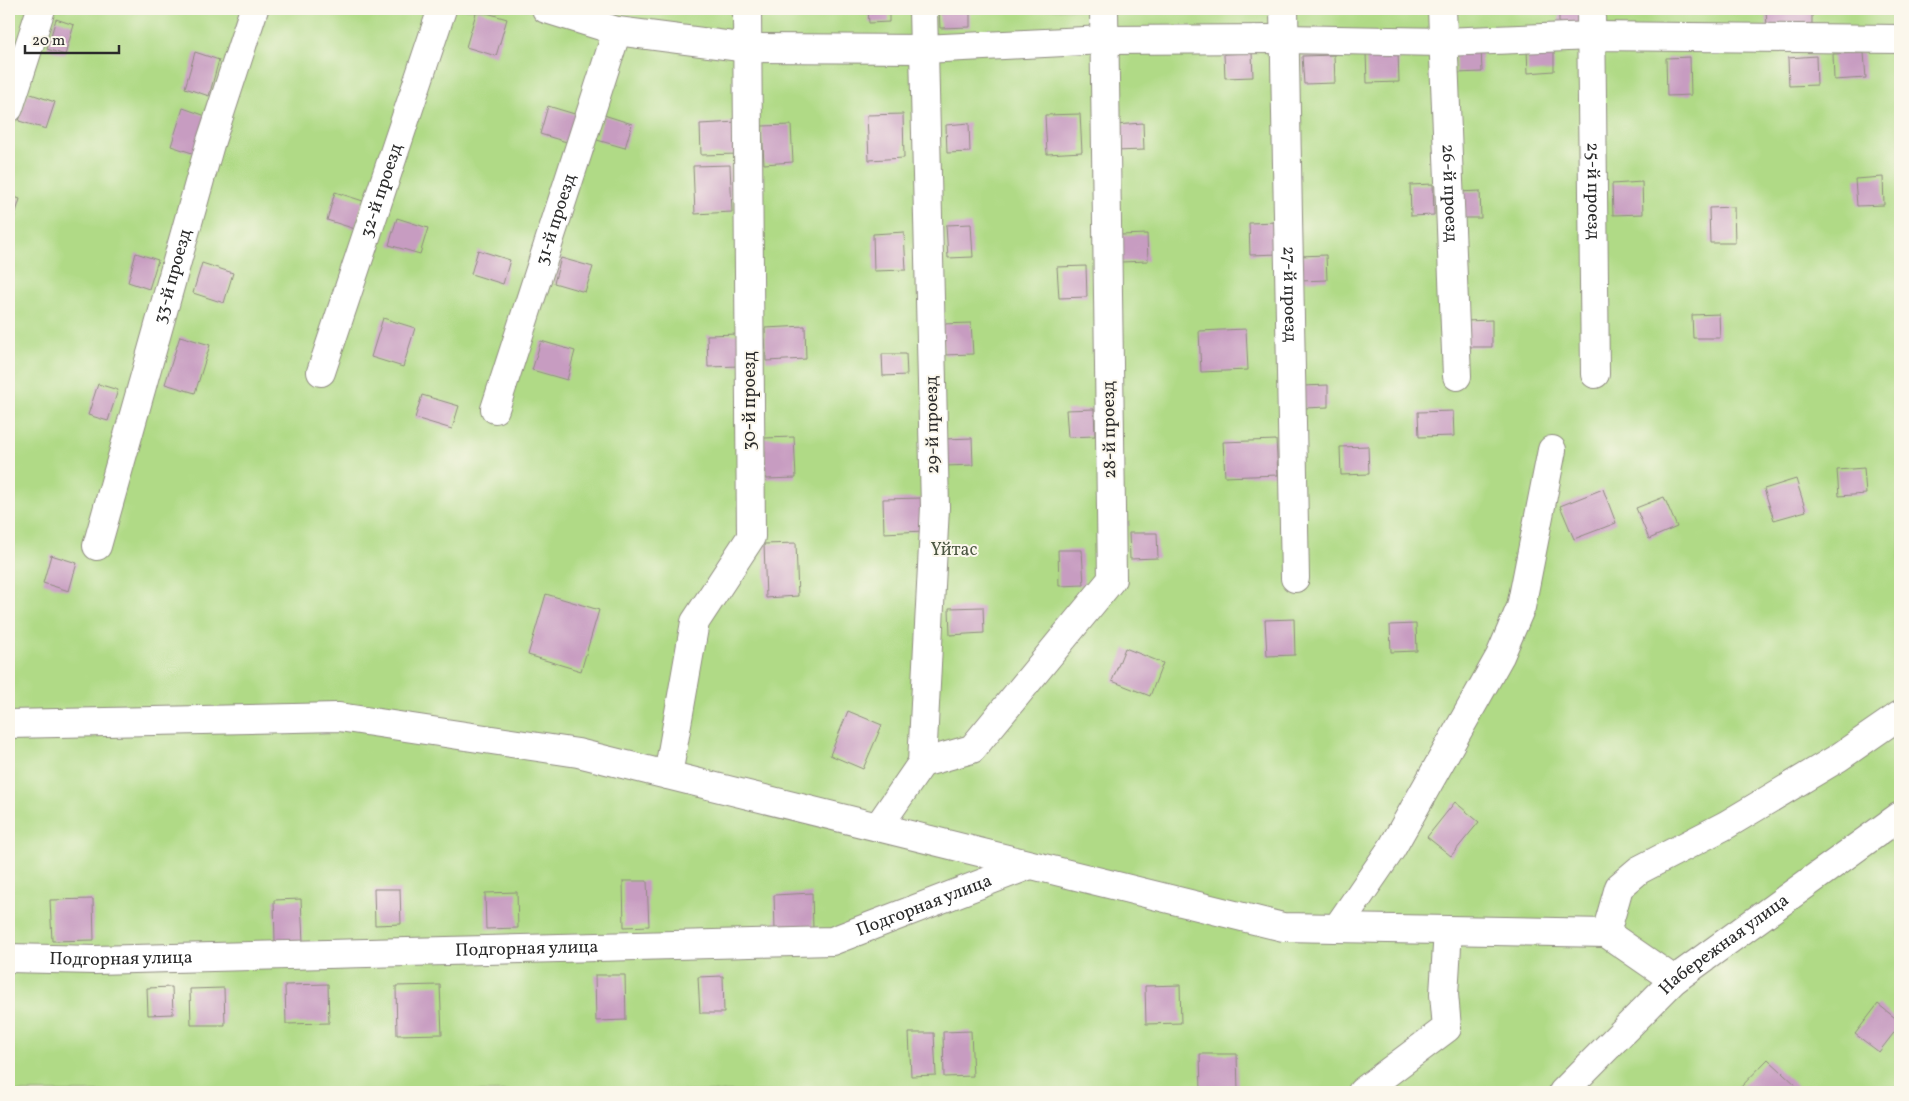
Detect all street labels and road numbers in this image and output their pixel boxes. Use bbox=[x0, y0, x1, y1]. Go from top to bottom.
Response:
street label: 32-й проезд bbox=[354, 140, 409, 241]
street label: 25-й проезд bbox=[1580, 142, 1606, 240]
street label: 26-й проезд bbox=[1435, 143, 1464, 243]
street label: 31-й проезд bbox=[530, 171, 583, 269]
street label: 33-й проезд bbox=[148, 226, 198, 327]
street label: 27-й проезд bbox=[1276, 246, 1303, 342]
street label: 30-й проезд bbox=[738, 351, 763, 451]
street label: 29-й проезд bbox=[920, 376, 946, 474]
street label: 28-й проезд bbox=[1097, 381, 1123, 479]
street label: Подгорная улица bbox=[853, 868, 996, 943]
street label: Набережная улица bbox=[1653, 888, 1794, 1001]
street label: Подгорная улица bbox=[455, 935, 599, 963]
street label: Подгорная улица bbox=[49, 945, 193, 973]

